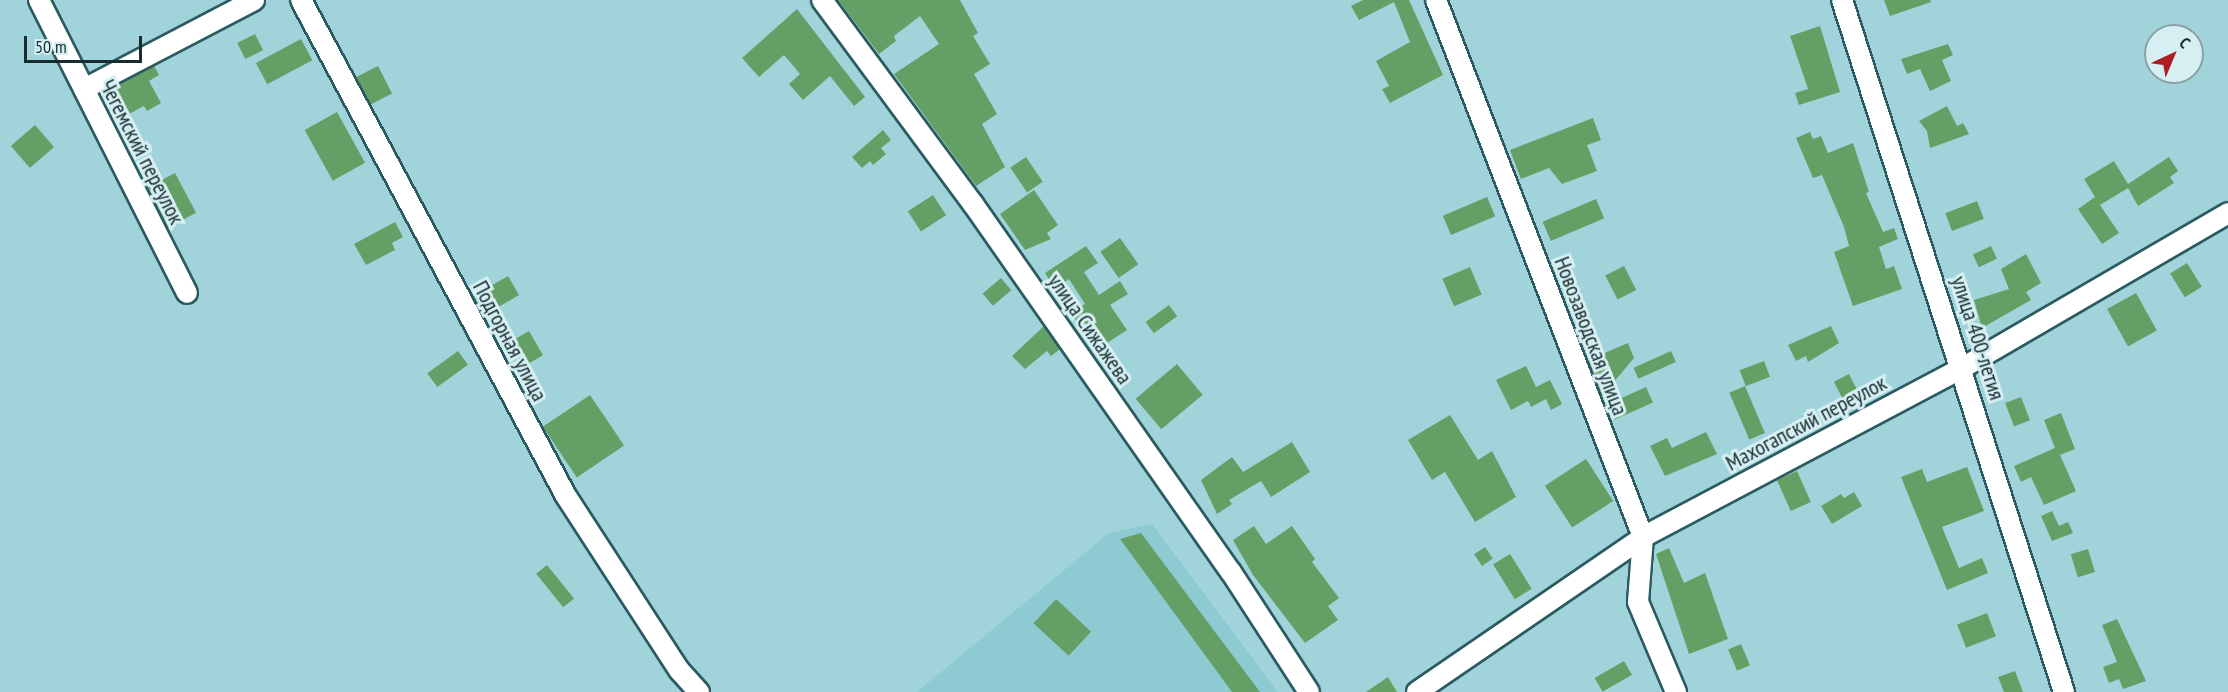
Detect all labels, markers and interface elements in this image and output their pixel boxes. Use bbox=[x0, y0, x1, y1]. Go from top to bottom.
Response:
scale bar bbox=[27, 24, 146, 62]
north arrow bbox=[2144, 24, 2204, 84]
text: С bbox=[2176, 33, 2195, 52]
text: 50 m bbox=[35, 35, 67, 58]
street label: Чегемский переулок bbox=[94, 75, 190, 229]
street label: Новозаводская улица bbox=[1549, 253, 1633, 419]
street label: улица Сижажева bbox=[1042, 269, 1138, 389]
street label: улица 400-летия bbox=[1946, 273, 2010, 403]
street label: Подгорная улица bbox=[467, 276, 553, 406]
street label: Махогапский переулок bbox=[1721, 370, 1891, 476]

